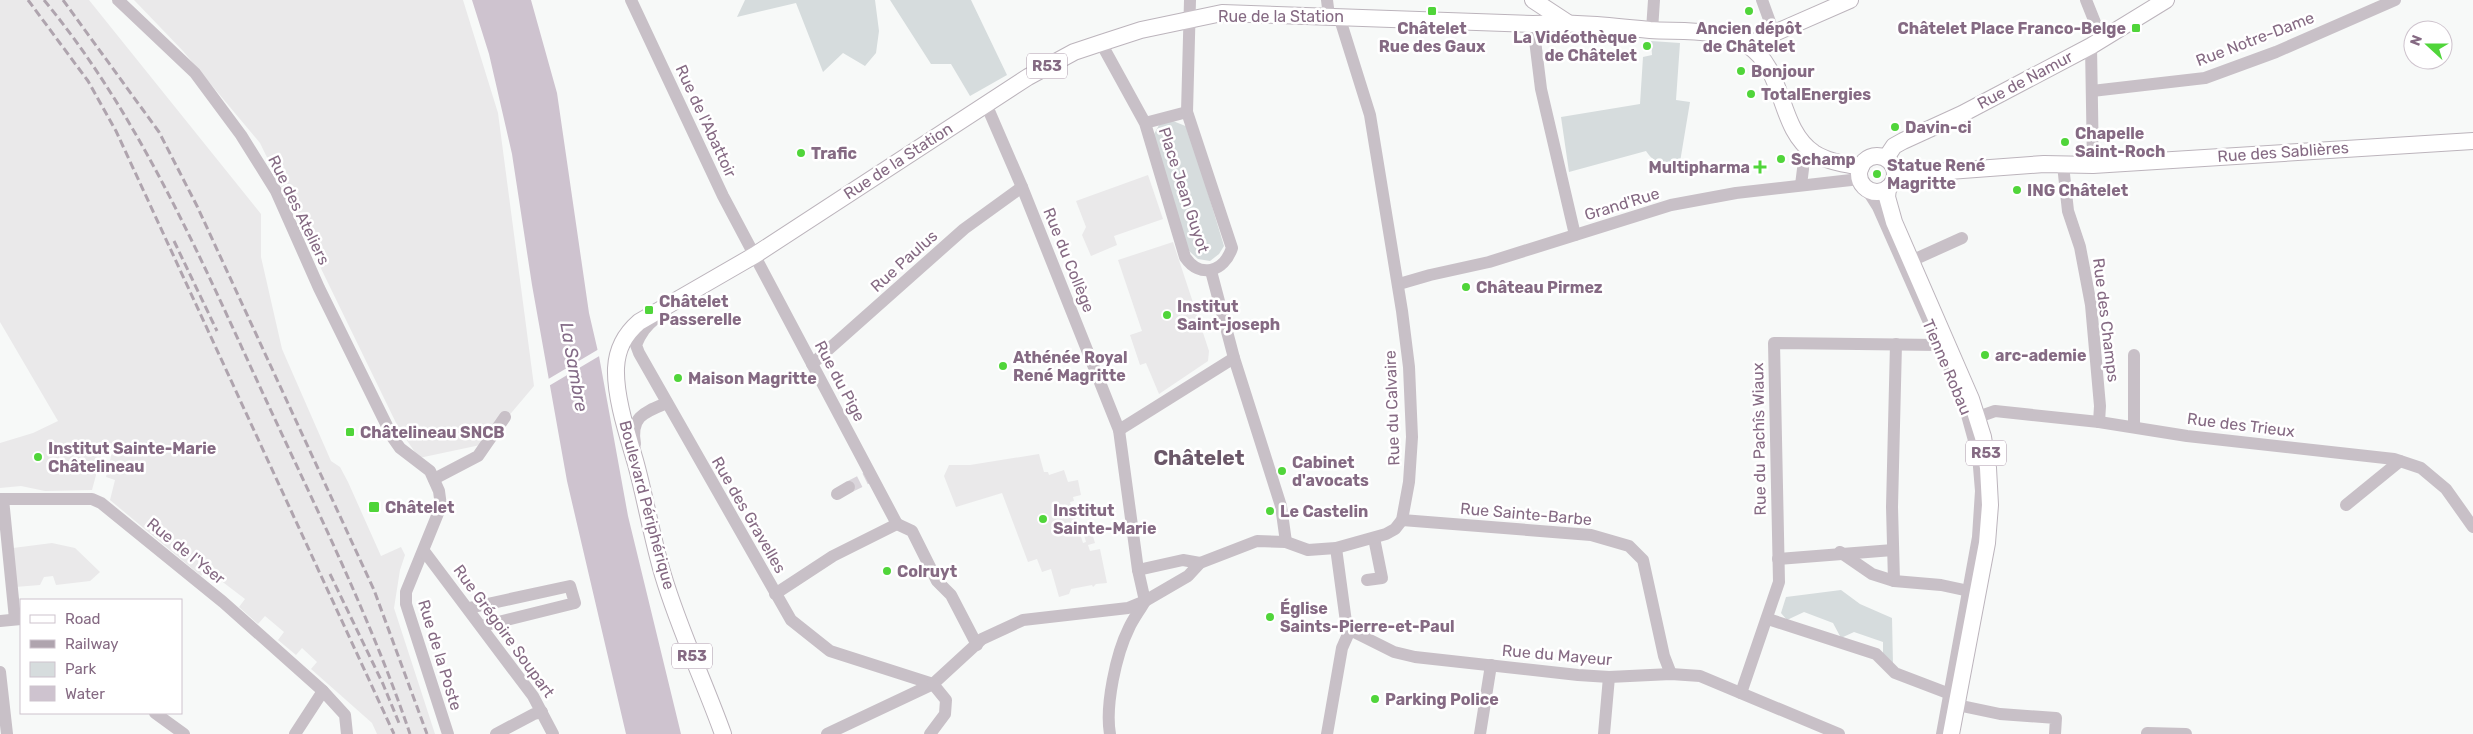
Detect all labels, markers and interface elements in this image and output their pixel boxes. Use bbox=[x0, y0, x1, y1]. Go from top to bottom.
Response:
marker: Châtelet Rue des Gaux bbox=[1426, 5, 1438, 17]
marker: Ancien dépôt de Châtelet bbox=[1743, 5, 1755, 17]
street label: Rue de la Station bbox=[1218, 7, 1344, 26]
street label: Rue Notre-Dame bbox=[2193, 8, 2317, 70]
place label: Châtelet Rue des Gaux bbox=[1379, 19, 1486, 56]
place label: Ancien dépôt de Châtelet bbox=[1696, 19, 1802, 56]
place label: Châtelet Place Franco-Belge bbox=[1898, 19, 2126, 38]
north arrow bbox=[2403, 20, 2453, 70]
marker: Châtelet Place Franco-Belge bbox=[2130, 22, 2142, 34]
place label: La Vidéothèque de Châtelet bbox=[1513, 28, 1638, 65]
text: N bbox=[2407, 33, 2426, 48]
marker: La Vidéothèque de Châtelet bbox=[1641, 40, 1653, 52]
street label: Rue de Namur bbox=[1974, 47, 2076, 113]
road number: R53 bbox=[1027, 54, 1067, 78]
street label: Rue de l'Abattoir bbox=[672, 62, 740, 180]
place label: Bonjour bbox=[1751, 62, 1815, 81]
marker: Bonjour bbox=[1735, 65, 1747, 77]
place label: TotalEnergies bbox=[1761, 85, 1871, 104]
marker: TotalEnergies bbox=[1745, 88, 1757, 100]
place label: Davin-ci bbox=[1905, 118, 1972, 137]
street label: Rue de la Station bbox=[840, 119, 956, 203]
marker: Davin-ci bbox=[1889, 121, 1901, 133]
place label: Chapelle Saint-Roch bbox=[2075, 124, 2165, 161]
street label: Place Jean Guyot bbox=[1155, 125, 1213, 255]
marker: Chapelle Saint-Roch bbox=[2059, 136, 2071, 148]
street label: Rue des Sablières bbox=[2217, 138, 2349, 166]
place label: Trafic bbox=[811, 144, 857, 163]
marker: Trafic bbox=[795, 147, 807, 159]
place label: Schamp bbox=[1791, 150, 1856, 169]
street label: Rue des Ateliers bbox=[264, 152, 334, 268]
marker: Schamp bbox=[1775, 153, 1787, 165]
place label: Statue René Magritte bbox=[1887, 156, 1985, 193]
place label: Multipharma bbox=[1649, 158, 1750, 177]
marker: Multipharma bbox=[1754, 161, 1766, 173]
marker: Statue René Magritte bbox=[1871, 168, 1883, 180]
place label: ING Châtelet bbox=[2027, 181, 2129, 200]
street label: Grand'Rue bbox=[1582, 184, 1662, 224]
marker: ING Châtelet bbox=[2011, 184, 2023, 196]
street label: Rue du Collège bbox=[1039, 205, 1099, 315]
street label: Rue Paulus bbox=[867, 226, 941, 296]
street label: Rue des Champs bbox=[2089, 257, 2123, 383]
place label: Château Pirmez bbox=[1476, 278, 1603, 297]
marker: Château Pirmez bbox=[1460, 281, 1472, 293]
place label: Châtelet Passerelle bbox=[659, 292, 742, 329]
place label: Institut Saint-joseph bbox=[1177, 297, 1280, 334]
marker: Châtelet Passerelle bbox=[643, 304, 655, 316]
marker: Institut Saint-joseph bbox=[1161, 309, 1173, 321]
street label: Tienne Robau bbox=[1918, 316, 1976, 418]
water label: La Sambre bbox=[555, 321, 593, 413]
street label: Rue du Pige bbox=[811, 337, 869, 425]
place label: arc-ademie bbox=[1995, 346, 2086, 365]
place label: Athénée Royal René Magritte bbox=[1013, 348, 1128, 385]
marker: arc-ademie bbox=[1979, 349, 1991, 361]
street label: Rue du Calvaire bbox=[1380, 350, 1404, 466]
marker: Athénée Royal René Magritte bbox=[997, 360, 1009, 372]
street label: Rue du Pachîs Wiaux bbox=[1748, 362, 1770, 516]
place label: Maison Magritte bbox=[688, 369, 817, 388]
marker: Maison Magritte bbox=[672, 372, 684, 384]
street label: Rue des Trieux bbox=[2186, 409, 2296, 441]
street label: Boulevard Périphérique bbox=[615, 418, 679, 592]
place label: Châtelineau SNCB bbox=[360, 423, 505, 442]
marker: Châtelineau SNCB bbox=[344, 426, 356, 438]
place label: Institut Sainte-Marie Châtelineau bbox=[48, 439, 216, 476]
road number: R53 bbox=[1966, 440, 2006, 466]
district label: Châtelet bbox=[1153, 445, 1245, 470]
marker: Institut Sainte-Marie Châtelineau bbox=[32, 451, 44, 463]
street label: Rue des Gravelles bbox=[708, 453, 790, 577]
place label: Cabinet d'avocats bbox=[1292, 453, 1369, 490]
marker: Cabinet d'avocats bbox=[1276, 465, 1288, 477]
place label: Châtelet bbox=[385, 498, 455, 517]
street label: Rue Sainte-Barbe bbox=[1459, 499, 1593, 529]
marker: Châtelet bbox=[367, 500, 381, 514]
place label: Institut Sainte-Marie bbox=[1053, 501, 1156, 538]
place label: Le Castelin bbox=[1280, 502, 1368, 521]
marker: Le Castelin bbox=[1264, 505, 1276, 517]
marker: Institut Sainte-Marie bbox=[1037, 513, 1049, 525]
street label: Rue de l'Yser bbox=[143, 514, 229, 588]
street label: Rue Grégoire Soupart bbox=[449, 561, 559, 701]
place label: Colruyt bbox=[897, 562, 958, 581]
marker: Colruyt bbox=[881, 565, 893, 577]
street label: Rue de la Poste bbox=[414, 597, 466, 713]
place label: Église Saints-Pierre-et-Paul bbox=[1280, 598, 1455, 636]
legend bbox=[20, 599, 182, 714]
text: Road bbox=[65, 610, 101, 628]
marker: Église Saints-Pierre-et-Paul bbox=[1264, 611, 1276, 623]
text: Railway bbox=[65, 635, 119, 653]
street label: Rue du Mayeur bbox=[1501, 641, 1613, 669]
road number: R53 bbox=[672, 644, 712, 668]
text: Park bbox=[65, 660, 96, 678]
text: Water bbox=[65, 685, 105, 703]
place label: Parking Police bbox=[1385, 690, 1499, 709]
marker: Parking Police bbox=[1369, 693, 1381, 705]

